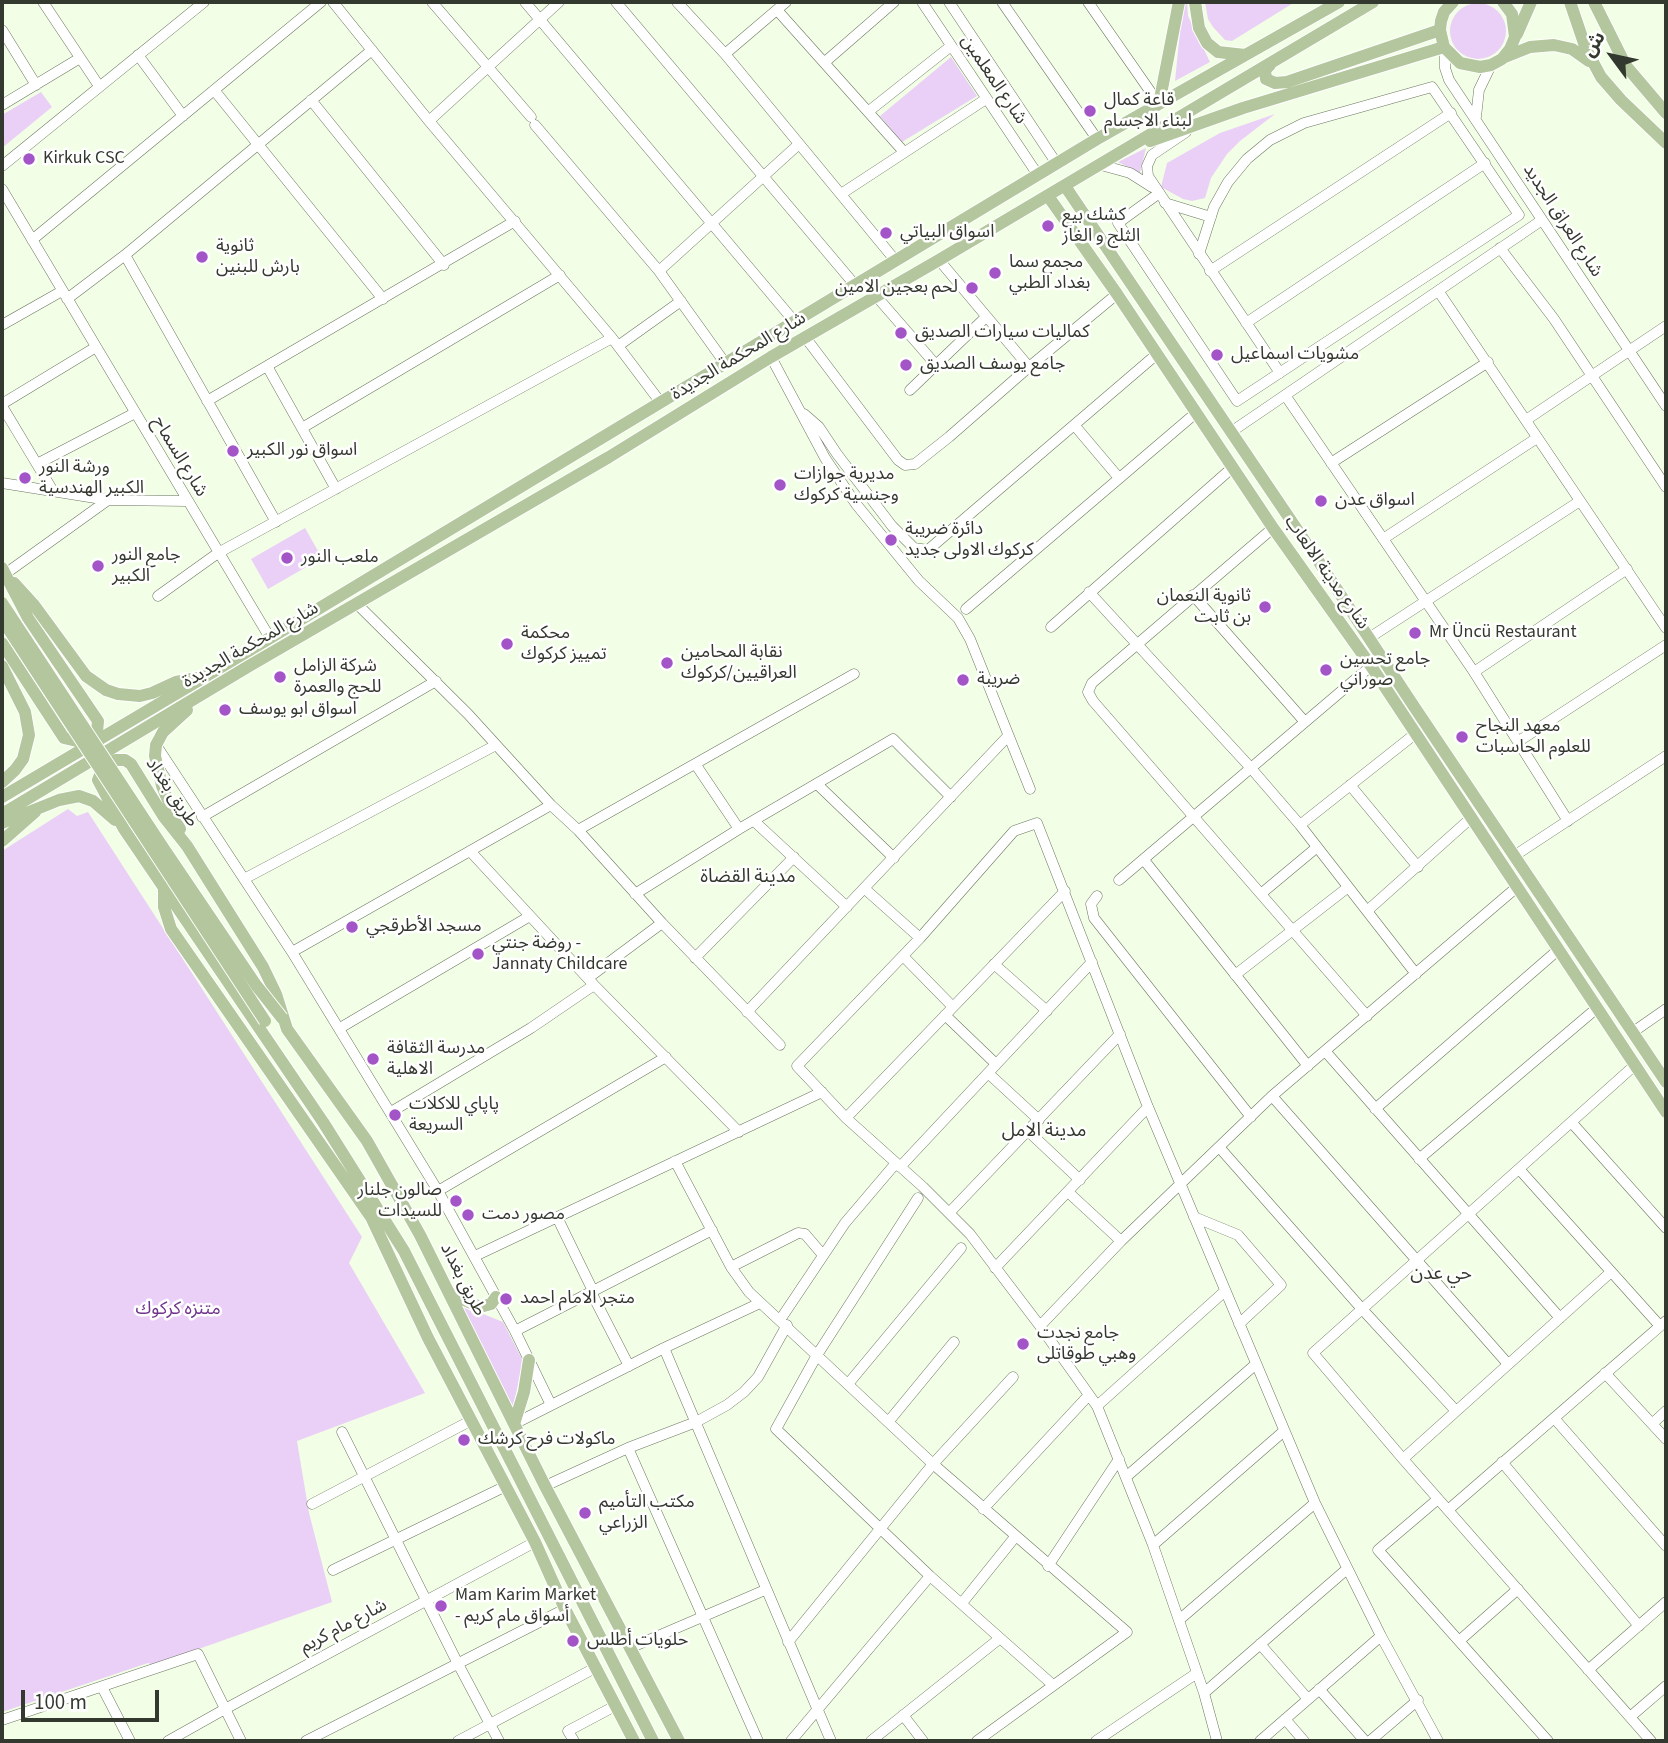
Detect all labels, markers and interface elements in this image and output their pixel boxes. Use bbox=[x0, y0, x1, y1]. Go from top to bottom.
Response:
north arrow bbox=[1577, 21, 1647, 91]
text: ش bbox=[1576, 26, 1612, 63]
street label: شارع المعلمين bbox=[955, 31, 1031, 129]
place label: قاعة كمال لبناء الاجسام bbox=[1104, 90, 1192, 132]
marker: قاعة كمال لبناء الاجسام bbox=[1082, 103, 1098, 119]
place label: Kirkuk CSC bbox=[43, 148, 125, 170]
marker: Kirkuk CSC bbox=[21, 151, 37, 167]
street label: شارع العراق الجديد bbox=[1517, 160, 1607, 282]
place label: كشك بيع الثلج و الغاز bbox=[1062, 205, 1140, 248]
marker: كشك بيع الثلج و الغاز bbox=[1040, 218, 1056, 234]
place label: اسواق البياتي bbox=[900, 222, 994, 244]
marker: اسواق البياتي bbox=[878, 225, 894, 241]
place label: ثانوية بارش للبنين bbox=[216, 236, 300, 278]
marker: ثانوية بارش للبنين bbox=[194, 249, 210, 265]
place label: مجمع سما بغداد الطبي bbox=[1009, 252, 1090, 294]
marker: مجمع سما بغداد الطبي bbox=[987, 265, 1003, 281]
place label: لحم بعجين الامين bbox=[835, 277, 958, 299]
marker: لحم بعجين الامين bbox=[964, 280, 980, 296]
street label: شارع المحكمة الجديدة bbox=[668, 308, 810, 406]
place label: كماليات سيارات الصديق bbox=[915, 322, 1090, 344]
marker: كماليات سيارات الصديق bbox=[893, 325, 909, 341]
place label: مشويات اسماعيل bbox=[1231, 344, 1359, 366]
marker: مشويات اسماعيل bbox=[1209, 347, 1225, 363]
place label: جامع يوسف الصديق bbox=[920, 354, 1065, 376]
marker: جامع يوسف الصديق bbox=[898, 357, 914, 373]
street label: شارع السماح bbox=[147, 413, 211, 501]
place label: اسواق نور الكبير bbox=[247, 440, 357, 462]
marker: اسواق نور الكبير bbox=[225, 443, 241, 459]
place label: ورشة النور الكبير الهندسية bbox=[39, 457, 144, 500]
place label: مديرية جوازات وجنسية كركوك bbox=[794, 464, 899, 506]
marker: ورشة النور الكبير الهندسية bbox=[17, 470, 33, 486]
marker: مديرية جوازات وجنسية كركوك bbox=[772, 477, 788, 493]
place label: اسواق عدن bbox=[1335, 490, 1415, 512]
marker: اسواق عدن bbox=[1313, 493, 1329, 509]
street label: شارع مدينة الالعاب bbox=[1279, 512, 1373, 634]
place label: دائرة ضريبة كركوك الاولی جدید bbox=[905, 519, 1034, 562]
marker: دائرة ضريبة كركوك الاولی جدید bbox=[883, 532, 899, 548]
place label: جامع النور الكبير bbox=[112, 545, 181, 588]
place label: ملعب النور bbox=[301, 547, 379, 569]
marker: ملعب النور bbox=[279, 550, 295, 566]
marker: جامع النور الكبير bbox=[90, 558, 106, 574]
place label: ثانوية النعمان بن ثابت bbox=[1157, 586, 1251, 628]
street label: شارع المحكمة الجديدة bbox=[179, 598, 323, 694]
marker: ثانوية النعمان بن ثابت bbox=[1257, 599, 1273, 615]
place label: Mr Üncü Restaurant bbox=[1429, 622, 1577, 644]
place label: محكمة تمييز كركوك bbox=[521, 623, 607, 666]
marker: Mr Üncü Restaurant bbox=[1407, 625, 1423, 641]
marker: محكمة تمييز كركوك bbox=[499, 636, 515, 652]
place label: نقابة المحامين العراقيين/كركوك bbox=[681, 642, 797, 684]
place label: جامع تحسين صوراني bbox=[1340, 649, 1430, 692]
marker: نقابة المحامين العراقيين/كركوك bbox=[659, 655, 675, 671]
place label: شركة الزامل للحج والعمرة bbox=[294, 656, 381, 698]
marker: جامع تحسين صوراني bbox=[1318, 662, 1334, 678]
marker: شركة الزامل للحج والعمرة bbox=[272, 669, 288, 685]
place label: ضريبة bbox=[977, 669, 1020, 691]
marker: ضريبة bbox=[955, 672, 971, 688]
place label: اسواق ابو يوسف bbox=[239, 699, 357, 721]
marker: اسواق ابو يوسف bbox=[217, 702, 233, 718]
place label: معهد النجاح للعلوم الحاسبات bbox=[1476, 716, 1591, 758]
marker: معهد النجاح للعلوم الحاسبات bbox=[1454, 729, 1470, 745]
street label: طريق بغداد bbox=[140, 754, 202, 832]
district label: مدينة القضاة bbox=[700, 867, 796, 889]
place label: مسجد الأطرقجي bbox=[366, 916, 482, 938]
marker: مسجد الأطرقجي bbox=[344, 919, 360, 935]
place label: روضة جنتي - Jannaty Childcare bbox=[492, 933, 627, 976]
marker: روضة جنتي - Jannaty Childcare bbox=[470, 946, 486, 962]
place label: مدرسة الثقافة الاهلية bbox=[387, 1038, 485, 1080]
marker: مدرسة الثقافة الاهلية bbox=[365, 1051, 381, 1067]
place label: پاپاي للاكلات السريعة bbox=[409, 1094, 499, 1136]
marker: پاپاي للاكلات السريعة bbox=[387, 1107, 403, 1123]
district label: مدينة الامل bbox=[1002, 1121, 1086, 1143]
place label: صالون جلنار للسيدات bbox=[357, 1180, 442, 1222]
marker: صالون جلنار للسيدات bbox=[448, 1193, 464, 1209]
place label: مصور دمت bbox=[482, 1204, 565, 1226]
marker: مصور دمت bbox=[460, 1207, 476, 1223]
street label: طريق بغداد bbox=[434, 1240, 490, 1320]
district label: حي عدن bbox=[1410, 1264, 1472, 1286]
place label: متجر الامام احمد bbox=[520, 1288, 635, 1310]
marker: متجر الامام احمد bbox=[498, 1291, 514, 1307]
park label: متنزه كركوك bbox=[135, 1299, 221, 1321]
place label: جامع نجدت وهبي طوقاتلى bbox=[1037, 1323, 1136, 1366]
marker: جامع نجدت وهبي طوقاتلى bbox=[1015, 1336, 1031, 1352]
place label: ماكولات فرح كرشك bbox=[478, 1429, 616, 1451]
marker: ماكولات فرح كرشك bbox=[456, 1432, 472, 1448]
place label: مكتب التأميم الزراعي bbox=[599, 1492, 695, 1534]
marker: مكتب التأميم الزراعي bbox=[577, 1505, 593, 1521]
place label: Mam Karim Market - أسواق مام كريم bbox=[455, 1585, 596, 1628]
street label: شارع مام كريم bbox=[297, 1595, 391, 1659]
marker: Mam Karim Market - أسواق مام كريم bbox=[433, 1598, 449, 1614]
place label: حلويات أطلس bbox=[587, 1630, 688, 1652]
marker: حلويات أطلس bbox=[565, 1633, 581, 1649]
scale bar bbox=[24, 1676, 163, 1720]
text: 100 m bbox=[34, 1687, 87, 1717]

